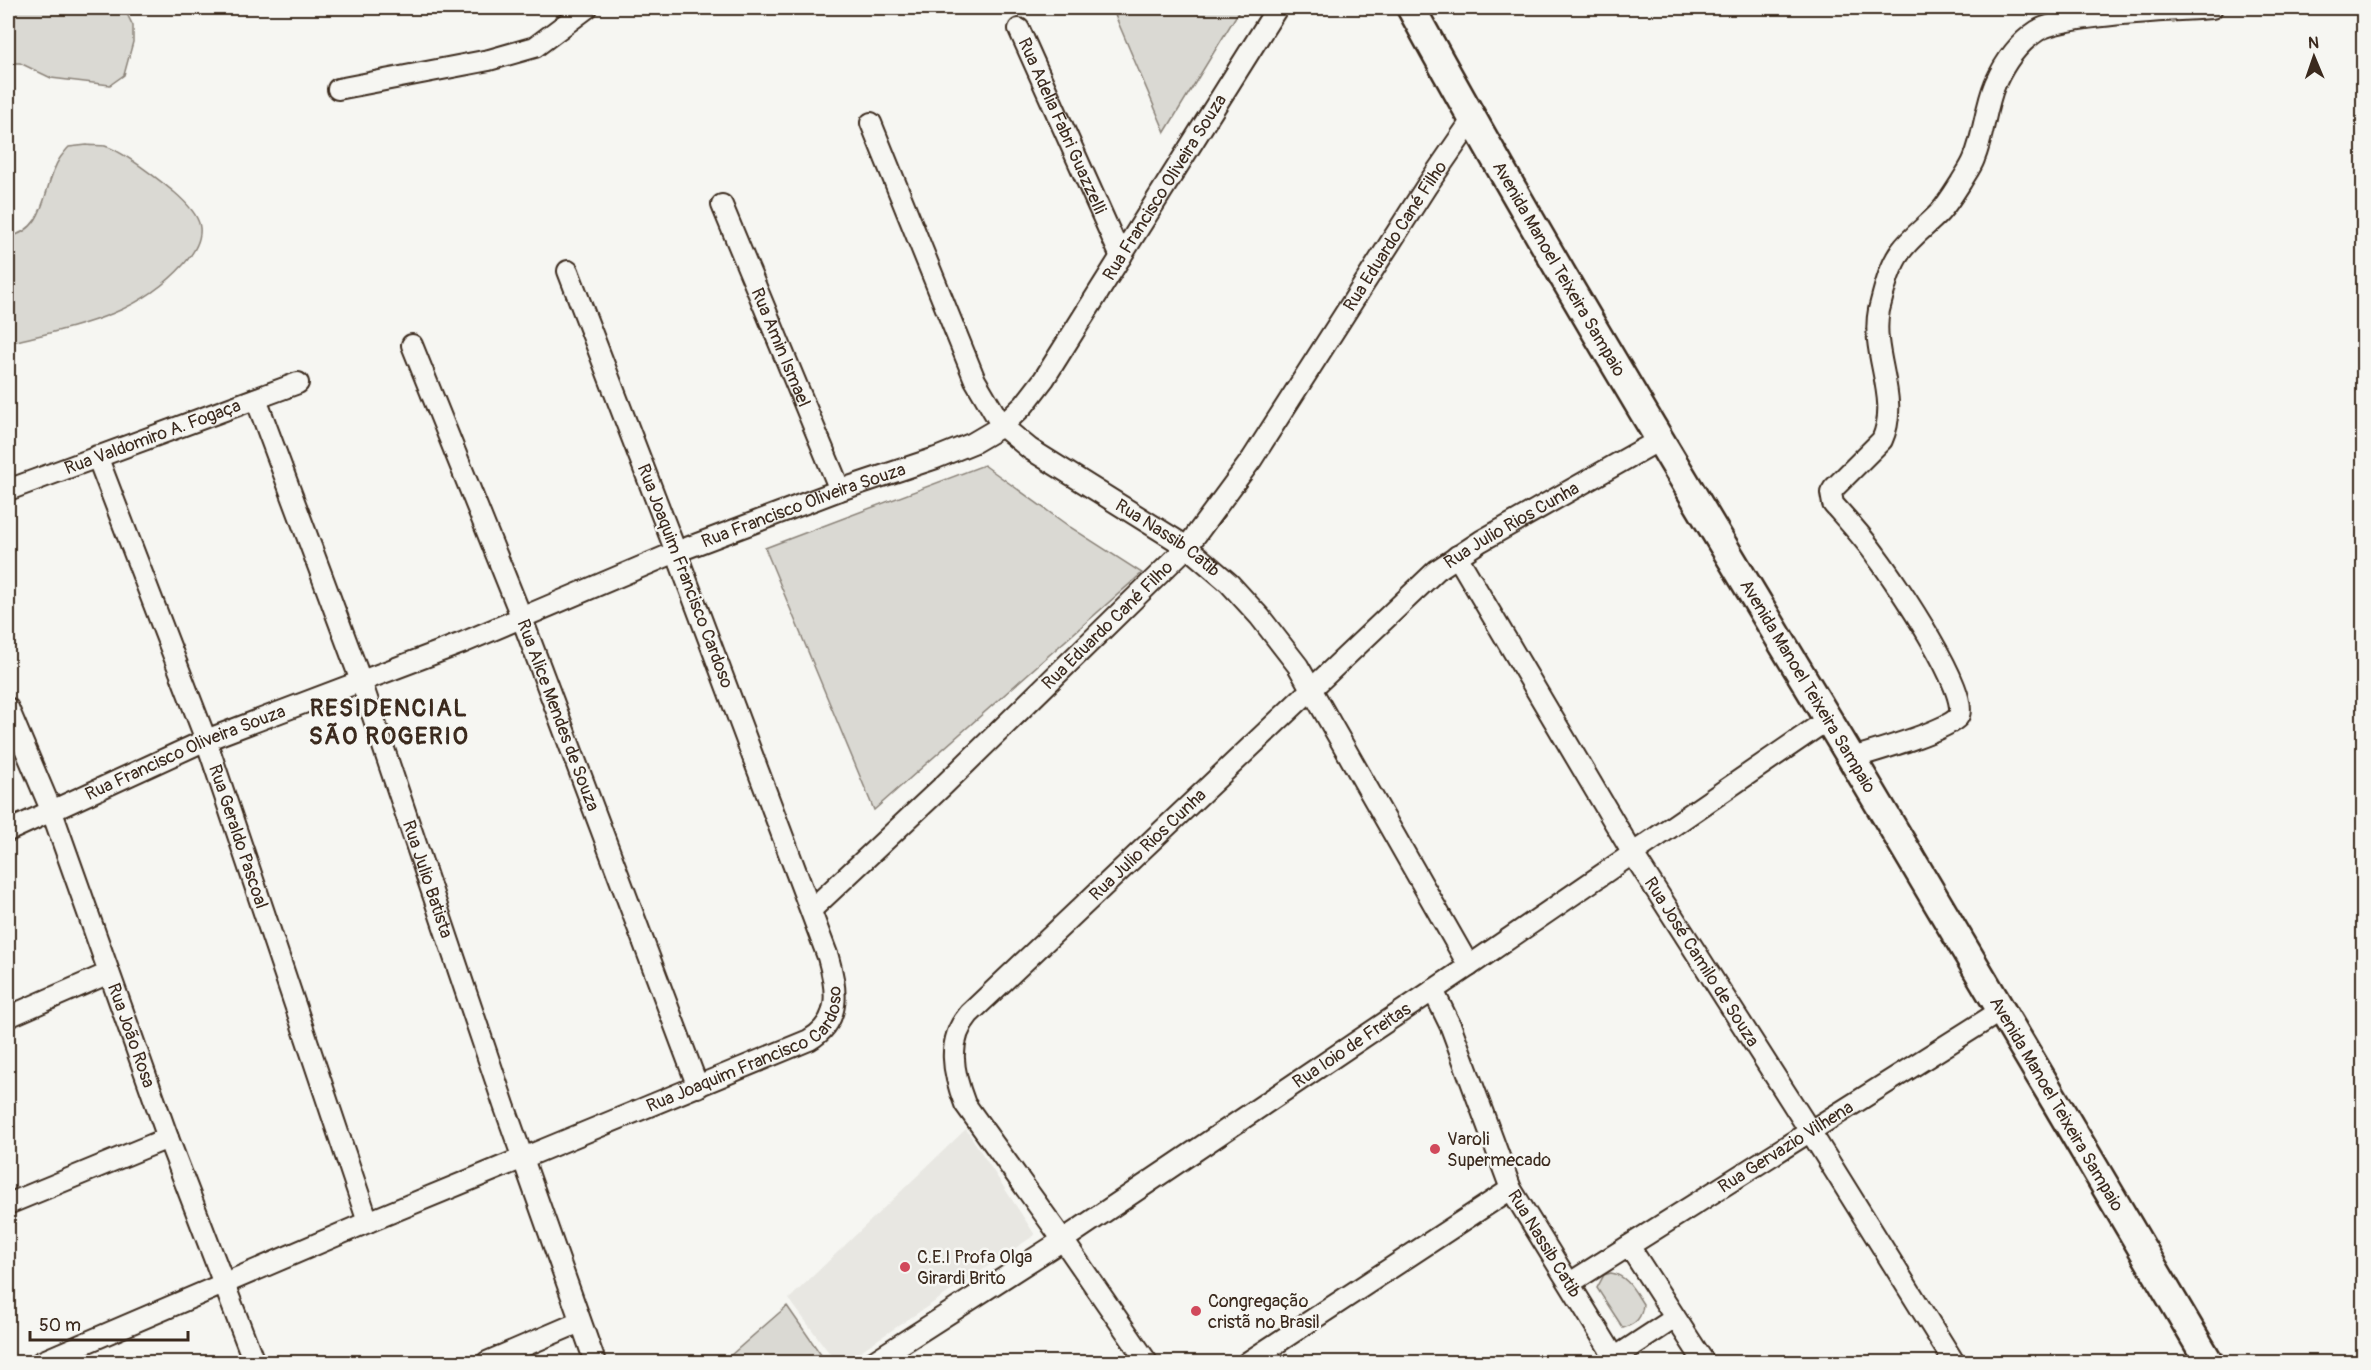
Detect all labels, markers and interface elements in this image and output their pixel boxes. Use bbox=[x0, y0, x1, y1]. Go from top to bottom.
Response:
north arrow bbox=[2284, 27, 2344, 87]
text: N bbox=[2308, 33, 2319, 53]
street label: Rua Adelia Fabri Guazzelli bbox=[1013, 34, 1112, 217]
street label: Rua Francisco Oliveira Souza bbox=[1097, 90, 1232, 285]
street label: Rua Eduardo Cané Filho bbox=[1338, 156, 1452, 316]
street label: Avenida Manoel Teixeira Sampaio bbox=[1488, 157, 1631, 381]
street label: Rua Amin Ismael bbox=[746, 284, 816, 410]
street label: Rua Valdomiro A. Fogaça bbox=[61, 394, 244, 480]
street label: Rua Francisco Oliveira Souza bbox=[698, 457, 908, 553]
street label: Rua Joaquim Francisco Cardoso bbox=[632, 461, 739, 692]
street label: Rua Julio Rios Cunha bbox=[1439, 476, 1583, 574]
street label: Rua Nassib Catib bbox=[1111, 494, 1225, 582]
street label: Rua Eduardo Cané Filho bbox=[1037, 556, 1178, 694]
street label: Avenida Manoel Teixeira Sampaio bbox=[1735, 575, 1881, 797]
street label: Rua Alice Mendes de Souza bbox=[512, 616, 605, 814]
district label: RESIDENCIAL SÃO ROGERIO bbox=[309, 694, 469, 751]
street label: Rua Francisco Oliveira Souza bbox=[81, 700, 289, 805]
street label: Rua Geraldo Pascoal bbox=[203, 761, 273, 912]
street label: Rua Julio Rios Cunha bbox=[1084, 784, 1211, 906]
street label: Rua Julio Batista bbox=[397, 817, 458, 941]
street label: Rua José Camilo de Souza bbox=[1639, 873, 1765, 1051]
street label: Rua João Rosa bbox=[102, 980, 161, 1091]
street label: Rua Joaquim Francisco Cardoso bbox=[643, 985, 846, 1117]
street label: Avenida Manoel Teixeira Sampaio bbox=[1984, 992, 2129, 1216]
street label: Rua Ioio de Freitas bbox=[1288, 997, 1415, 1093]
street label: Rua Gervazio Vilhena bbox=[1714, 1096, 1857, 1198]
place label: Varoli Supermecado bbox=[1447, 1128, 1551, 1172]
marker: Varoli Supermecado bbox=[1428, 1142, 1442, 1156]
street label: Rua Nassib Catib bbox=[1503, 1185, 1587, 1302]
place label: C.E.I Profª Olga Girardi Brito bbox=[917, 1246, 1032, 1290]
marker: C.E.I Profª Olga Girardi Brito bbox=[898, 1260, 912, 1274]
place label: Congregação cristã no Brasil bbox=[1208, 1290, 1320, 1334]
scale bar bbox=[30, 1304, 188, 1342]
marker: Congregação cristã no Brasil bbox=[1189, 1304, 1203, 1318]
text: 50 m bbox=[39, 1314, 81, 1337]

